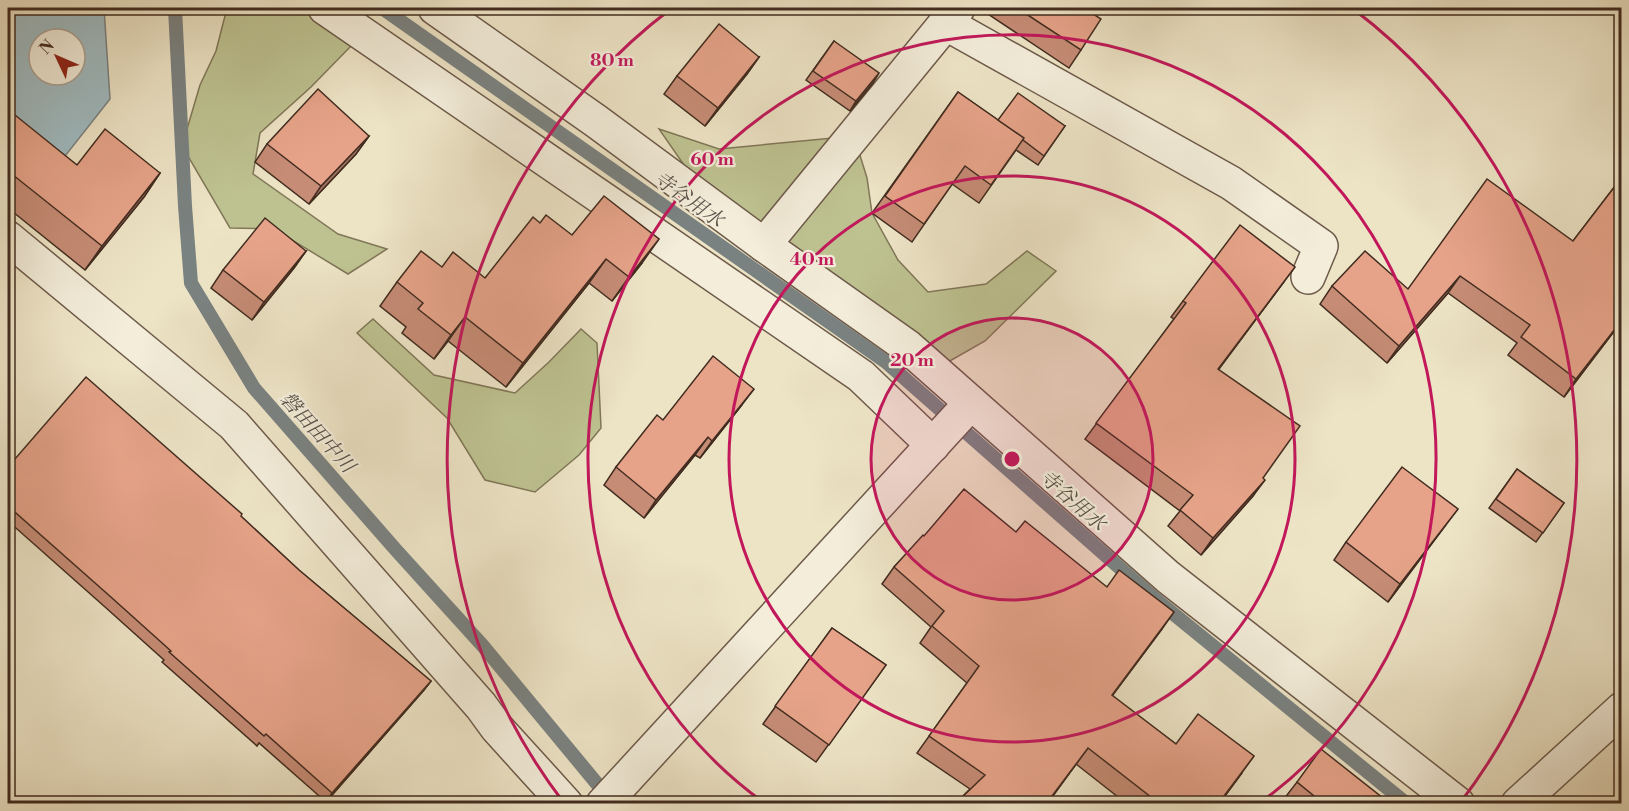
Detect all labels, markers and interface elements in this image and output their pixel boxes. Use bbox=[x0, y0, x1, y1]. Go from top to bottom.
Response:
north arrow bbox=[27, 27, 87, 87]
text: N bbox=[35, 36, 59, 59]
text: 80 m bbox=[590, 49, 635, 72]
text: 60 m bbox=[690, 148, 734, 171]
water label: 寺谷用水 bbox=[648, 167, 730, 235]
text: 40 m bbox=[790, 248, 835, 271]
text: 20 m bbox=[890, 349, 934, 372]
water label: 磐田田中川 bbox=[274, 387, 361, 480]
centre of rings bbox=[1002, 449, 1022, 469]
water label: 寺谷用水 bbox=[1034, 465, 1112, 538]

